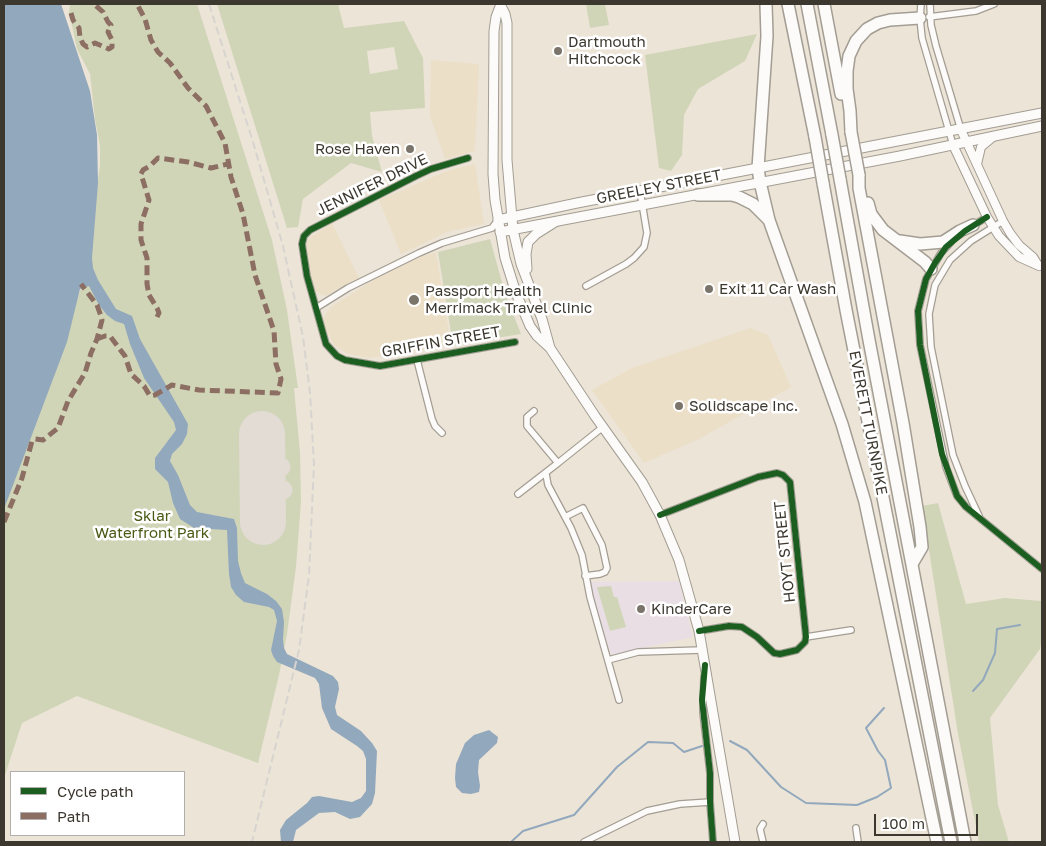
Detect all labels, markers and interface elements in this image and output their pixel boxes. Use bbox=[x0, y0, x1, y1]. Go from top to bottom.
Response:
place label: Dartmouth Hitchcock bbox=[568, 33, 646, 68]
marker: Dartmouth Hitchcock bbox=[552, 45, 564, 57]
place label: Rose Haven bbox=[315, 140, 400, 158]
marker: Rose Haven bbox=[404, 143, 416, 155]
street label: JENNIFER DRIVE bbox=[313, 150, 431, 220]
street label: GREELEY STREET bbox=[595, 166, 723, 208]
place label: Exit 11 Car Wash bbox=[719, 280, 836, 298]
place label: Passport Health Merrimack Travel Clinic bbox=[425, 282, 592, 317]
marker: Exit 11 Car Wash bbox=[703, 283, 715, 295]
marker: Passport Health Merrimack Travel Clinic bbox=[407, 293, 421, 307]
street label: GRIFFIN STREET bbox=[380, 323, 502, 361]
street label: EVERETT TURNPIKE bbox=[845, 349, 891, 497]
place label: Solidscape Inc. bbox=[689, 397, 798, 415]
marker: Solidscape Inc. bbox=[673, 400, 685, 412]
street label: HOYT STREET bbox=[771, 500, 799, 604]
park label: Sklar Waterfront Park bbox=[95, 507, 209, 542]
place label: KinderCare bbox=[651, 600, 731, 618]
marker: KinderCare bbox=[635, 603, 647, 615]
legend bbox=[10, 771, 185, 836]
text: Cycle path bbox=[57, 782, 133, 800]
scale bar bbox=[876, 804, 980, 836]
text: Path bbox=[57, 807, 90, 825]
text: 100 m bbox=[882, 814, 925, 832]

